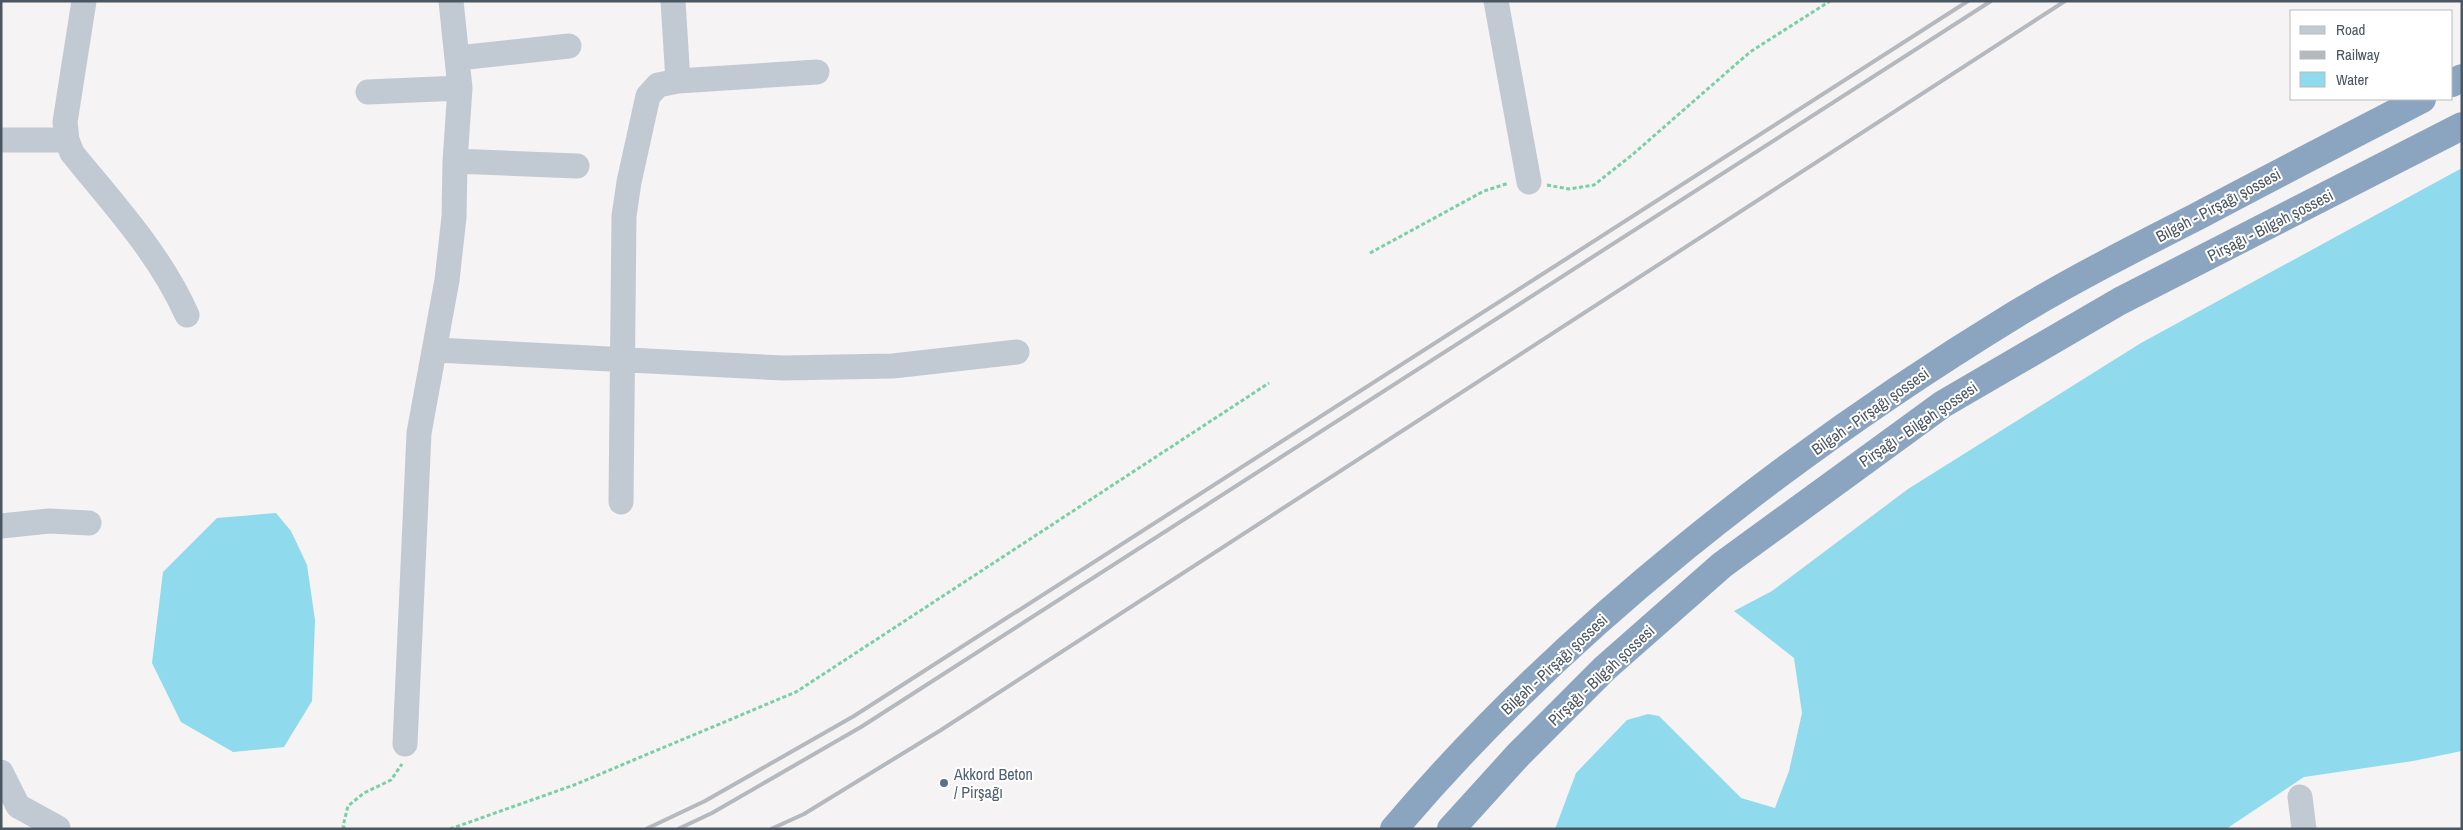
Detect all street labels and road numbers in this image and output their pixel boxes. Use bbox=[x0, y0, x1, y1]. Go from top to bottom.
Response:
street label: Bilgəh - Pirşağı şossesi bbox=[2152, 163, 2284, 247]
street label: Pirşağı - Bilgəh şossesi bbox=[2203, 184, 2337, 266]
street label: Bilgəh - Pirşağı şossesi bbox=[1807, 362, 1933, 460]
street label: Pirşağı - Bilgəh şossesi bbox=[1854, 376, 1982, 472]
street label: Bilgəh - Pirşağı şossesi bbox=[1496, 609, 1612, 719]
street label: Pirşağı - Bilgəh şossesi bbox=[1543, 620, 1659, 730]

